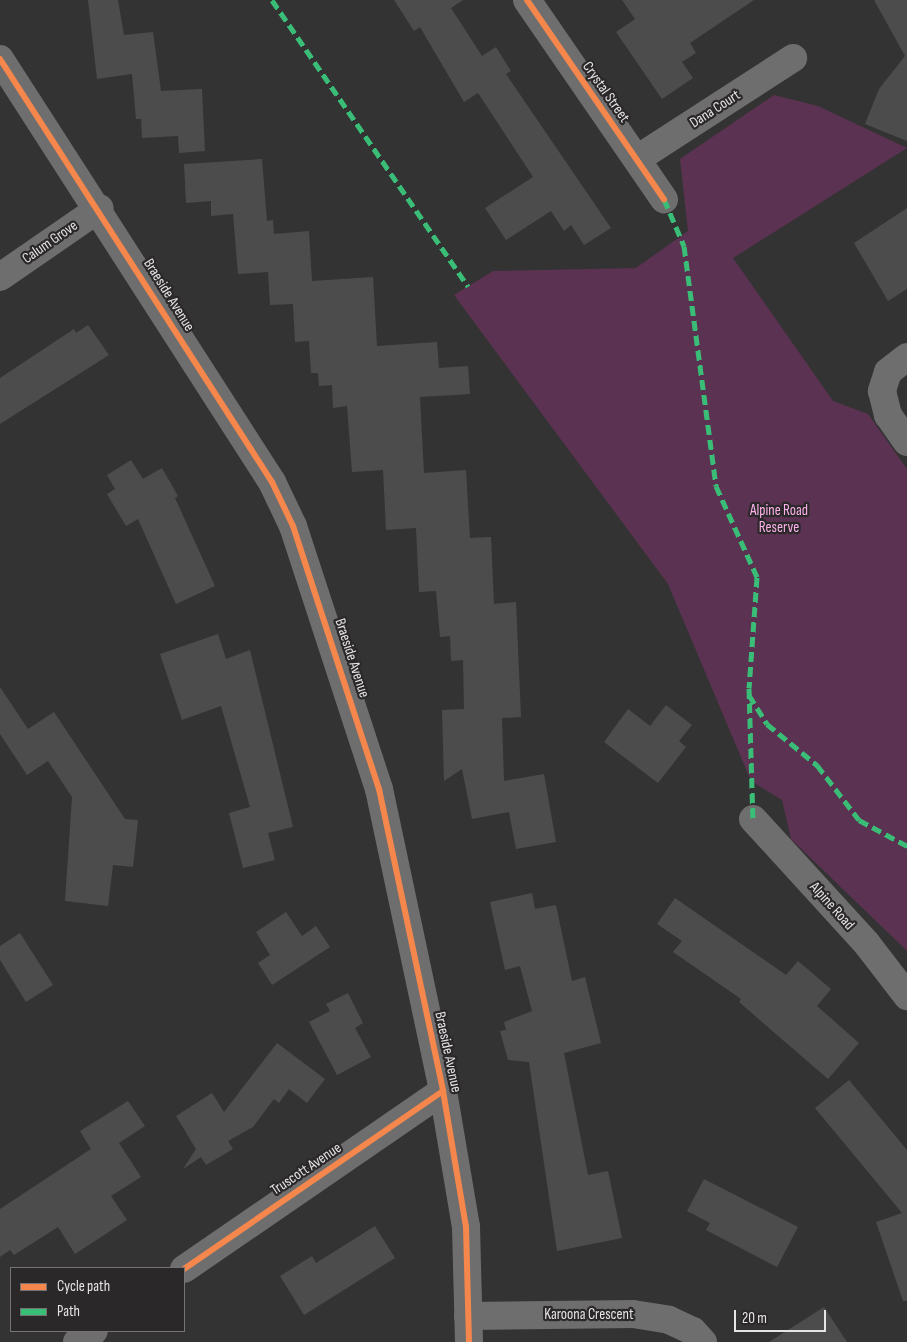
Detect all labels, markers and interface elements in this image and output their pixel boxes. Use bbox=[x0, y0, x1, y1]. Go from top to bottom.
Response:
street label: Crystal Street bbox=[579, 58, 633, 126]
street label: Dana Court bbox=[686, 86, 744, 132]
street label: Calum Grove bbox=[19, 216, 81, 268]
street label: Braeside Avenue bbox=[140, 255, 198, 335]
park label: Alpine Road Reserve bbox=[750, 501, 808, 536]
street label: Braeside Avenue bbox=[331, 616, 373, 700]
street label: Alpine Road bbox=[806, 878, 858, 934]
street label: Braeside Avenue bbox=[431, 1010, 465, 1094]
street label: Truscott Avenue bbox=[267, 1139, 345, 1199]
legend bbox=[10, 1267, 185, 1332]
text: Cycle path bbox=[57, 1277, 110, 1296]
scale bar bbox=[737, 1300, 830, 1332]
text: Path bbox=[57, 1302, 80, 1321]
street label: Karoona Crescent bbox=[544, 1306, 634, 1324]
text: 20 m bbox=[742, 1309, 767, 1328]

